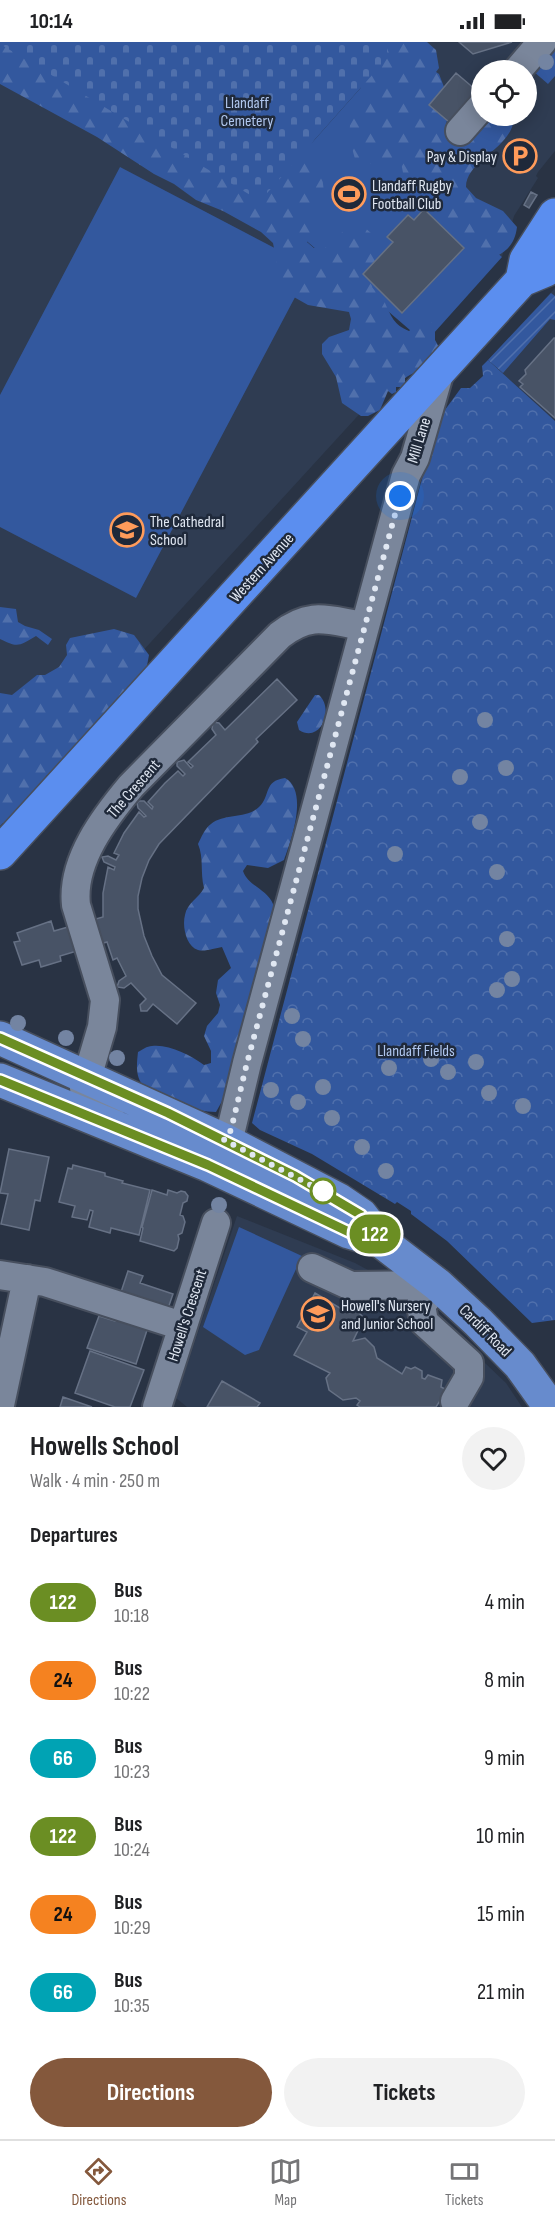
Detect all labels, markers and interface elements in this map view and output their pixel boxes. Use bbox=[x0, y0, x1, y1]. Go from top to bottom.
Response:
text: 10:14 bbox=[30, 8, 73, 35]
map controls bbox=[471, 60, 537, 126]
button: locate bbox=[471, 60, 537, 126]
park label: Llandaff Cemetery bbox=[221, 94, 273, 131]
parking icon: Pay & Display bbox=[502, 138, 538, 174]
place label: Pay & Display bbox=[427, 148, 497, 167]
sports icon: Llandaff Rugby Football Club bbox=[331, 176, 367, 212]
place label: Llandaff Rugby Football Club bbox=[372, 177, 452, 214]
street label: Mill Lane bbox=[404, 416, 435, 465]
your location bbox=[385, 481, 415, 511]
school or university icon: The Cathedral School bbox=[109, 512, 145, 548]
place label: The Cathedral School bbox=[150, 513, 224, 550]
street label: Western Avenue bbox=[226, 529, 298, 607]
street label: The Crescent bbox=[104, 756, 165, 822]
park label: Llandaff Fields bbox=[377, 1042, 455, 1061]
unlabelled marker bbox=[310, 1178, 336, 1204]
line badge: 122 bbox=[340, 1214, 410, 1254]
text: 122 bbox=[362, 1222, 388, 1247]
street label: Howell's Crescent bbox=[164, 1267, 211, 1364]
school or university icon: Howell's Nursery and Junior School bbox=[300, 1296, 336, 1332]
place label: Howell's Nursery and Junior School bbox=[341, 1297, 433, 1334]
street label: Cardiff Road bbox=[455, 1301, 515, 1361]
button: heart bbox=[462, 1427, 525, 1490]
text: Howells School bbox=[30, 1430, 179, 1463]
text: Walk · 4 min · 250 m bbox=[30, 1469, 160, 1493]
text: Departures bbox=[30, 1522, 118, 1549]
text: Bus bbox=[114, 1577, 143, 1604]
text: 4 min bbox=[485, 1589, 525, 1616]
text: 122 bbox=[50, 1590, 76, 1615]
text: 10:18 bbox=[114, 1604, 149, 1628]
text: Bus bbox=[114, 1655, 143, 1682]
text: 8 min bbox=[484, 1667, 525, 1694]
text: 24 bbox=[54, 1668, 72, 1693]
text: 10:22 bbox=[114, 1682, 150, 1706]
text: Bus bbox=[114, 1733, 143, 1760]
text: 9 min bbox=[484, 1745, 525, 1772]
text: 66 bbox=[53, 1746, 73, 1771]
text: 10:23 bbox=[114, 1760, 150, 1784]
text: Bus bbox=[114, 1811, 143, 1838]
text: 10 min bbox=[476, 1823, 525, 1850]
text: 122 bbox=[50, 1824, 76, 1849]
text: 10:24 bbox=[114, 1838, 150, 1862]
text: Bus bbox=[114, 1889, 143, 1916]
text: 15 min bbox=[477, 1901, 525, 1928]
text: 24 bbox=[54, 1902, 72, 1927]
text: 10:29 bbox=[114, 1916, 151, 1940]
text: Bus bbox=[114, 1967, 143, 1994]
text: 21 min bbox=[477, 1979, 525, 2006]
text: 66 bbox=[53, 1980, 73, 2005]
text: 10:35 bbox=[114, 1994, 150, 2018]
button: Directions bbox=[30, 2058, 272, 2127]
button: Tickets bbox=[284, 2058, 525, 2127]
tab: Directions bbox=[71, 2155, 126, 2210]
tab: Map bbox=[269, 2155, 302, 2210]
tab: Tickets bbox=[445, 2155, 484, 2210]

